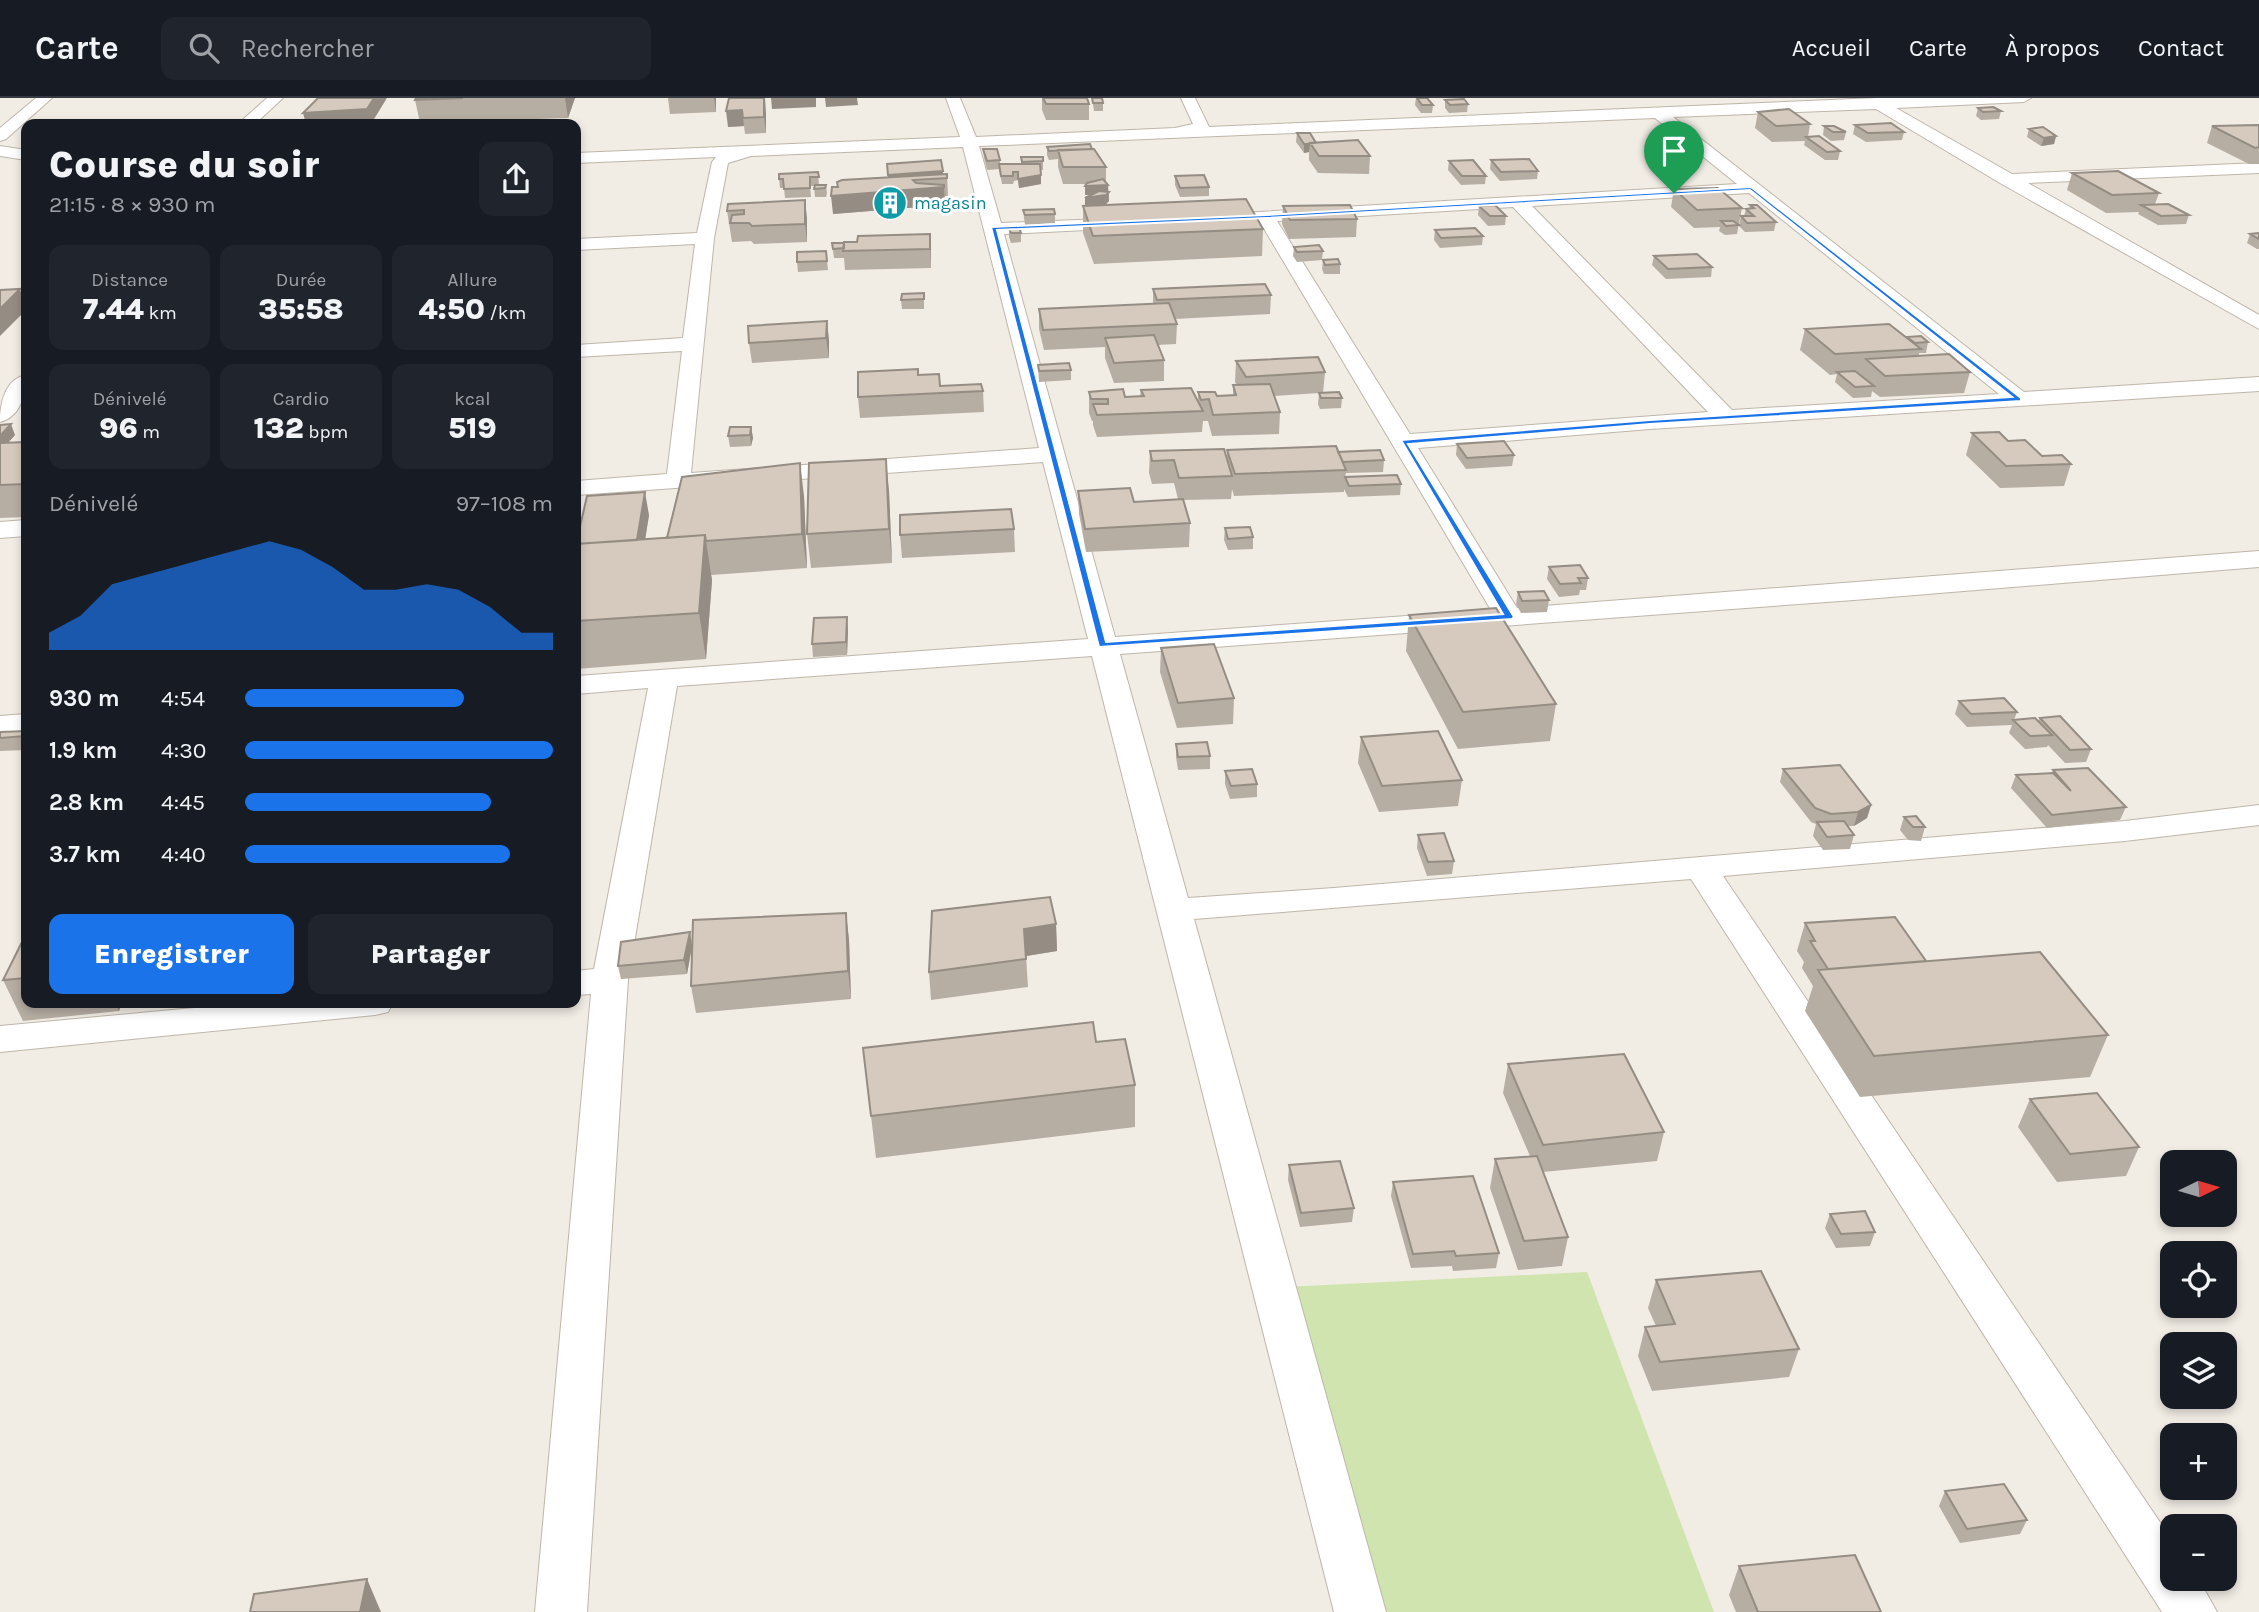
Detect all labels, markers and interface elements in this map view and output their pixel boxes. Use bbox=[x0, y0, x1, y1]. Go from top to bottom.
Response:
search box bbox=[161, 17, 651, 80]
text: Carte bbox=[35, 29, 119, 67]
icon: search bbox=[185, 29, 223, 67]
text: Rechercher bbox=[241, 33, 374, 64]
text: Accueil bbox=[1792, 34, 1871, 62]
text: Carte bbox=[1909, 34, 1967, 62]
text: À propos bbox=[2005, 34, 2100, 62]
text: Contact bbox=[2138, 34, 2224, 62]
pin bbox=[1644, 121, 1704, 193]
icon: arrive bbox=[1655, 132, 1693, 170]
text: Course du soir bbox=[49, 142, 320, 187]
button: share bbox=[479, 142, 553, 216]
building icon: magasin bbox=[871, 184, 909, 222]
text: 21:15 · 8 × 930 m bbox=[49, 191, 216, 218]
place label: magasin bbox=[914, 192, 987, 214]
text: Distance bbox=[91, 269, 168, 291]
text: Durée bbox=[276, 269, 326, 291]
text: Allure bbox=[447, 269, 497, 291]
text: 7.44 bbox=[82, 291, 144, 327]
text: 35:58 bbox=[258, 291, 344, 327]
text: 4:50 bbox=[418, 291, 485, 327]
text: km bbox=[144, 302, 177, 324]
text: /km bbox=[485, 302, 526, 324]
text: Dénivelé bbox=[93, 388, 167, 410]
text: Cardio bbox=[273, 388, 329, 410]
text: kcal bbox=[454, 388, 490, 410]
text: 96 bbox=[99, 410, 138, 446]
text: 132 bbox=[254, 410, 304, 446]
text: 519 bbox=[448, 410, 497, 446]
text: m bbox=[138, 421, 160, 443]
text: bpm bbox=[304, 421, 348, 443]
text: Dénivelé bbox=[49, 490, 138, 517]
text: 97–108 m bbox=[456, 490, 553, 517]
text: 930 m bbox=[49, 685, 120, 712]
text: 4:54 bbox=[161, 685, 205, 712]
text: 1.9 km bbox=[49, 737, 117, 764]
text: 4:30 bbox=[161, 737, 206, 764]
text: 2.8 km bbox=[49, 789, 124, 816]
text: 4:45 bbox=[161, 789, 205, 816]
text: 3.7 km bbox=[49, 841, 121, 868]
text: 4:40 bbox=[161, 841, 206, 868]
button: Enregistrer bbox=[49, 914, 294, 994]
button: Partager bbox=[308, 914, 553, 994]
north arrow bbox=[2160, 1150, 2236, 1227]
map controls bbox=[2160, 1150, 2237, 1591]
button: locate bbox=[2160, 1241, 2237, 1318]
button: layers bbox=[2160, 1332, 2237, 1409]
button: + bbox=[2160, 1423, 2237, 1500]
button: − bbox=[2160, 1514, 2237, 1591]

